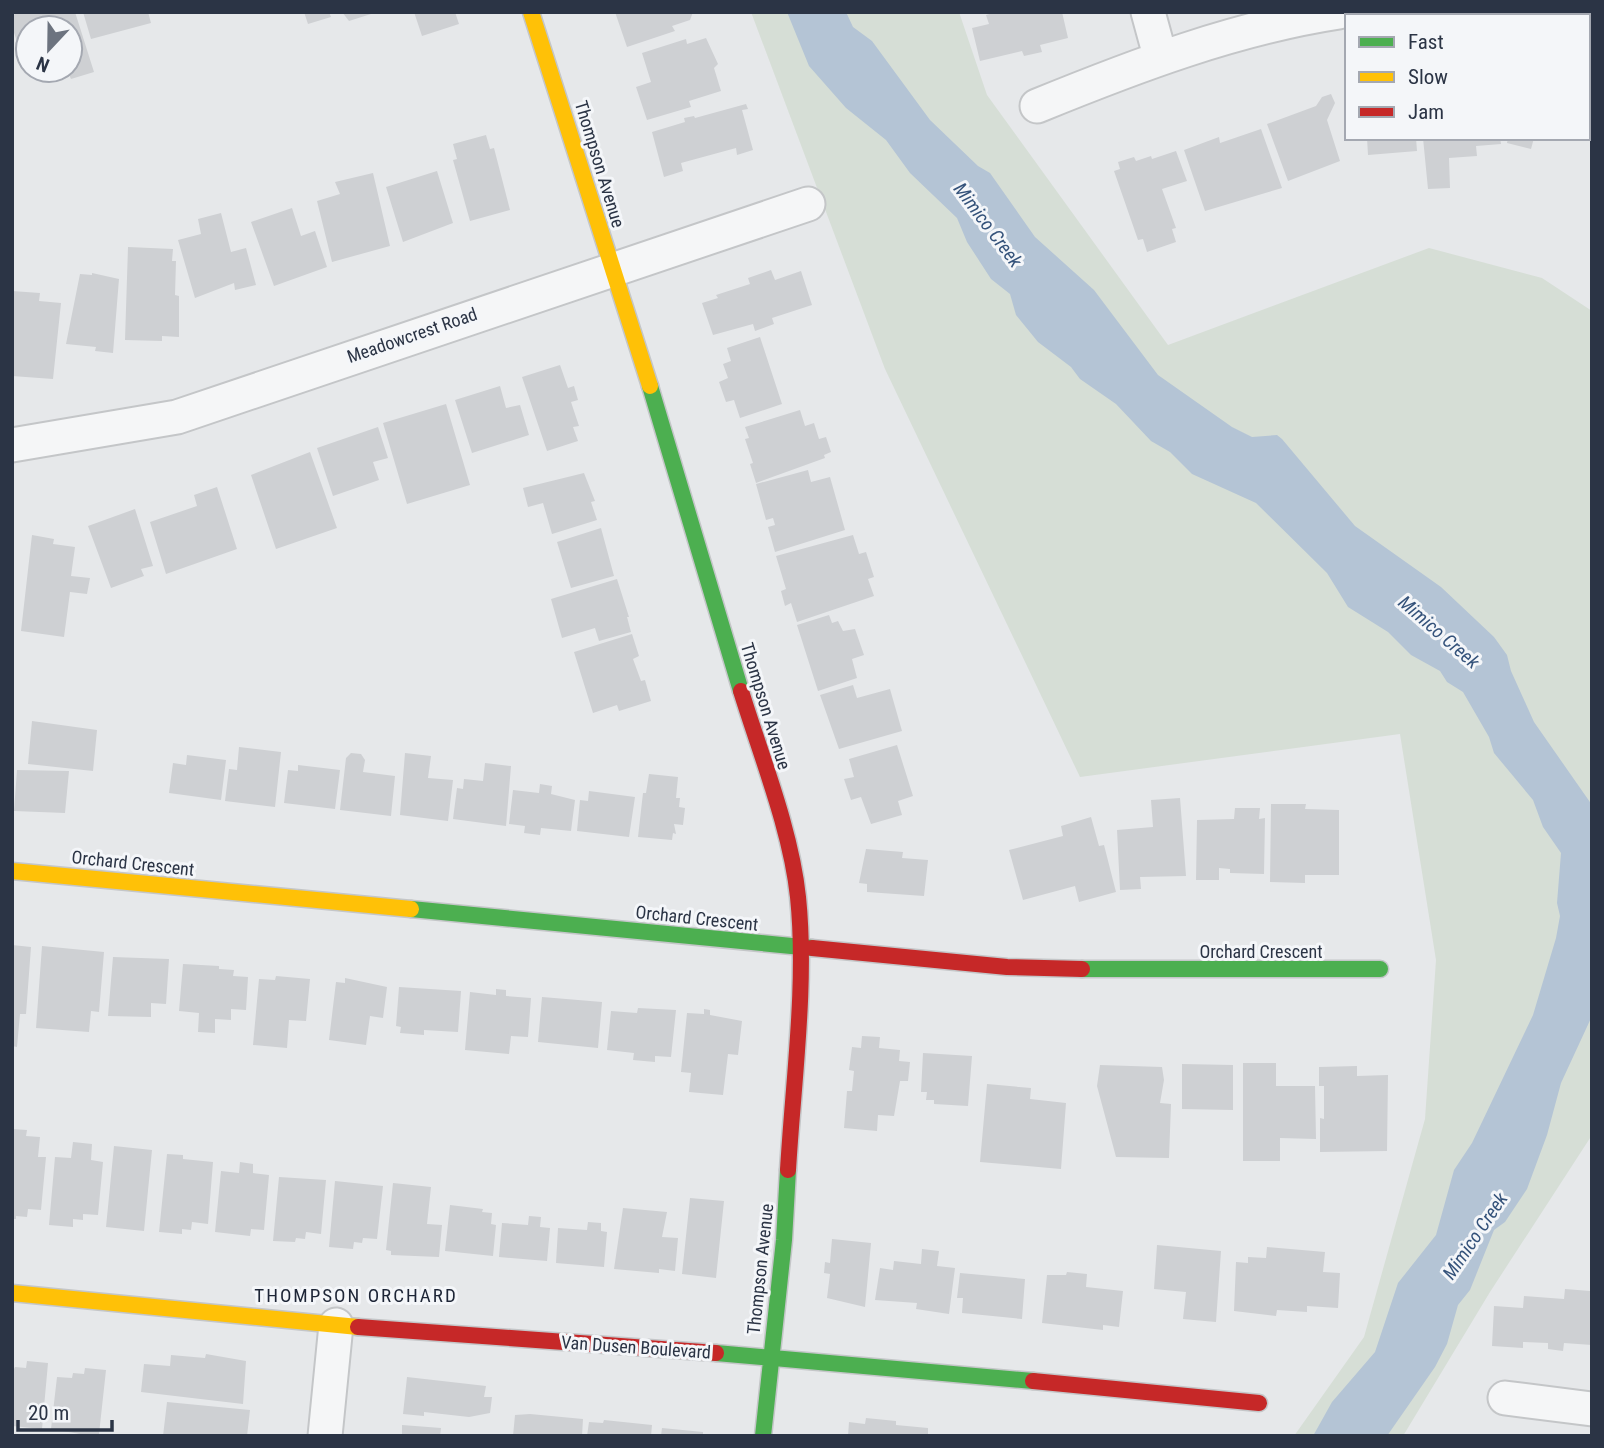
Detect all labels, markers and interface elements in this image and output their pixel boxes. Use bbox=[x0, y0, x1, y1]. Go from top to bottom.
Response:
north arrow bbox=[14, 14, 84, 84]
legend bbox=[1345, 14, 1590, 140]
text: Fast bbox=[1408, 30, 1444, 54]
text: N bbox=[33, 51, 53, 77]
text: Slow bbox=[1408, 65, 1448, 89]
street label: Thompson Avenue bbox=[571, 98, 629, 230]
text: Jam bbox=[1408, 100, 1444, 124]
water label: Mimico Creek bbox=[949, 178, 1028, 272]
street label: Meadowcrest Road bbox=[344, 303, 480, 367]
water label: Mimico Creek bbox=[1394, 591, 1485, 674]
street label: Thompson Avenue bbox=[737, 640, 795, 772]
street label: Orchard Crescent bbox=[71, 846, 195, 880]
street label: Orchard Crescent bbox=[635, 901, 759, 935]
street label: Orchard Crescent bbox=[1199, 941, 1323, 962]
water label: Mimico Creek bbox=[1438, 1188, 1513, 1284]
street label: Thompson Avenue bbox=[743, 1203, 777, 1335]
district label: THOMPSON ORCHARD bbox=[254, 1284, 458, 1307]
street label: Van Dusen Boulevard bbox=[560, 1331, 712, 1363]
scale bar bbox=[18, 1388, 112, 1432]
text: 20 m bbox=[28, 1401, 69, 1425]

